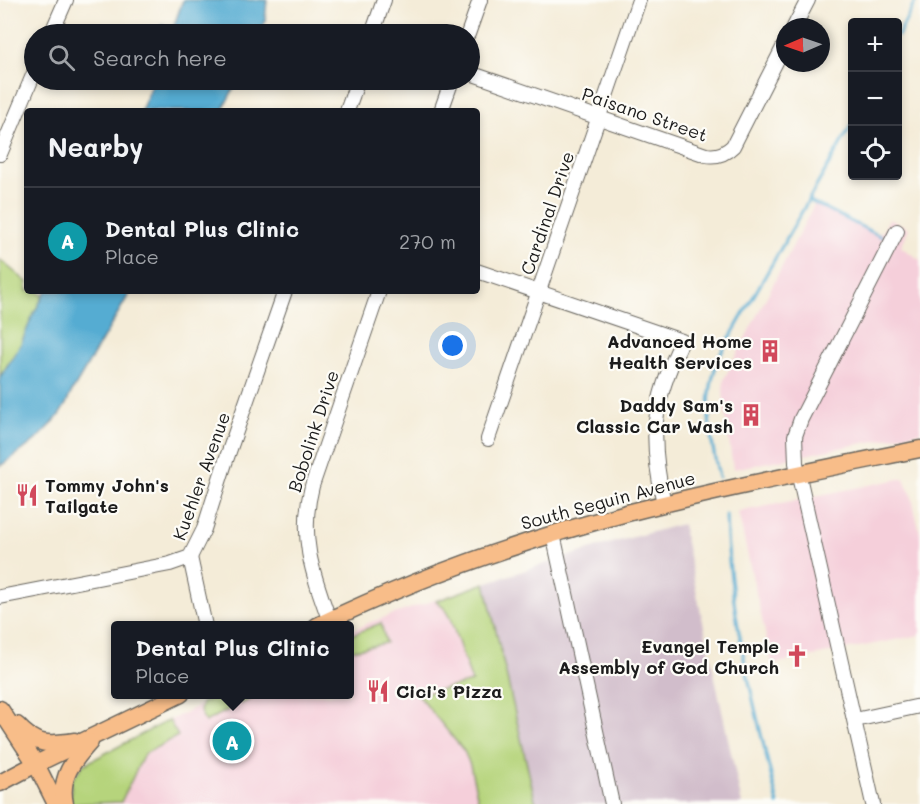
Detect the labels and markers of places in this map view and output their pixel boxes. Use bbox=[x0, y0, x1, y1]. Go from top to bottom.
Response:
place label: Advanced Home Health Services bbox=[607, 329, 752, 374]
building icon: Advanced Home Health Services bbox=[757, 338, 783, 364]
place label: Daddy Sam's Classic Car Wash bbox=[576, 393, 733, 438]
building icon: Daddy Sam's Classic Car Wash bbox=[738, 402, 764, 428]
place label: Tommy John's Tailgate bbox=[45, 473, 169, 518]
restaurant icon: Tommy John's Tailgate bbox=[14, 482, 40, 508]
place label: Evangel Temple Assembly of God Church bbox=[558, 634, 779, 679]
church icon: Evangel Temple Assembly of God Church bbox=[784, 643, 810, 669]
restaurant icon: Cici's Pizza bbox=[365, 678, 391, 704]
place label: Cici's Pizza bbox=[396, 679, 502, 703]
pin: A bbox=[212, 718, 252, 764]

